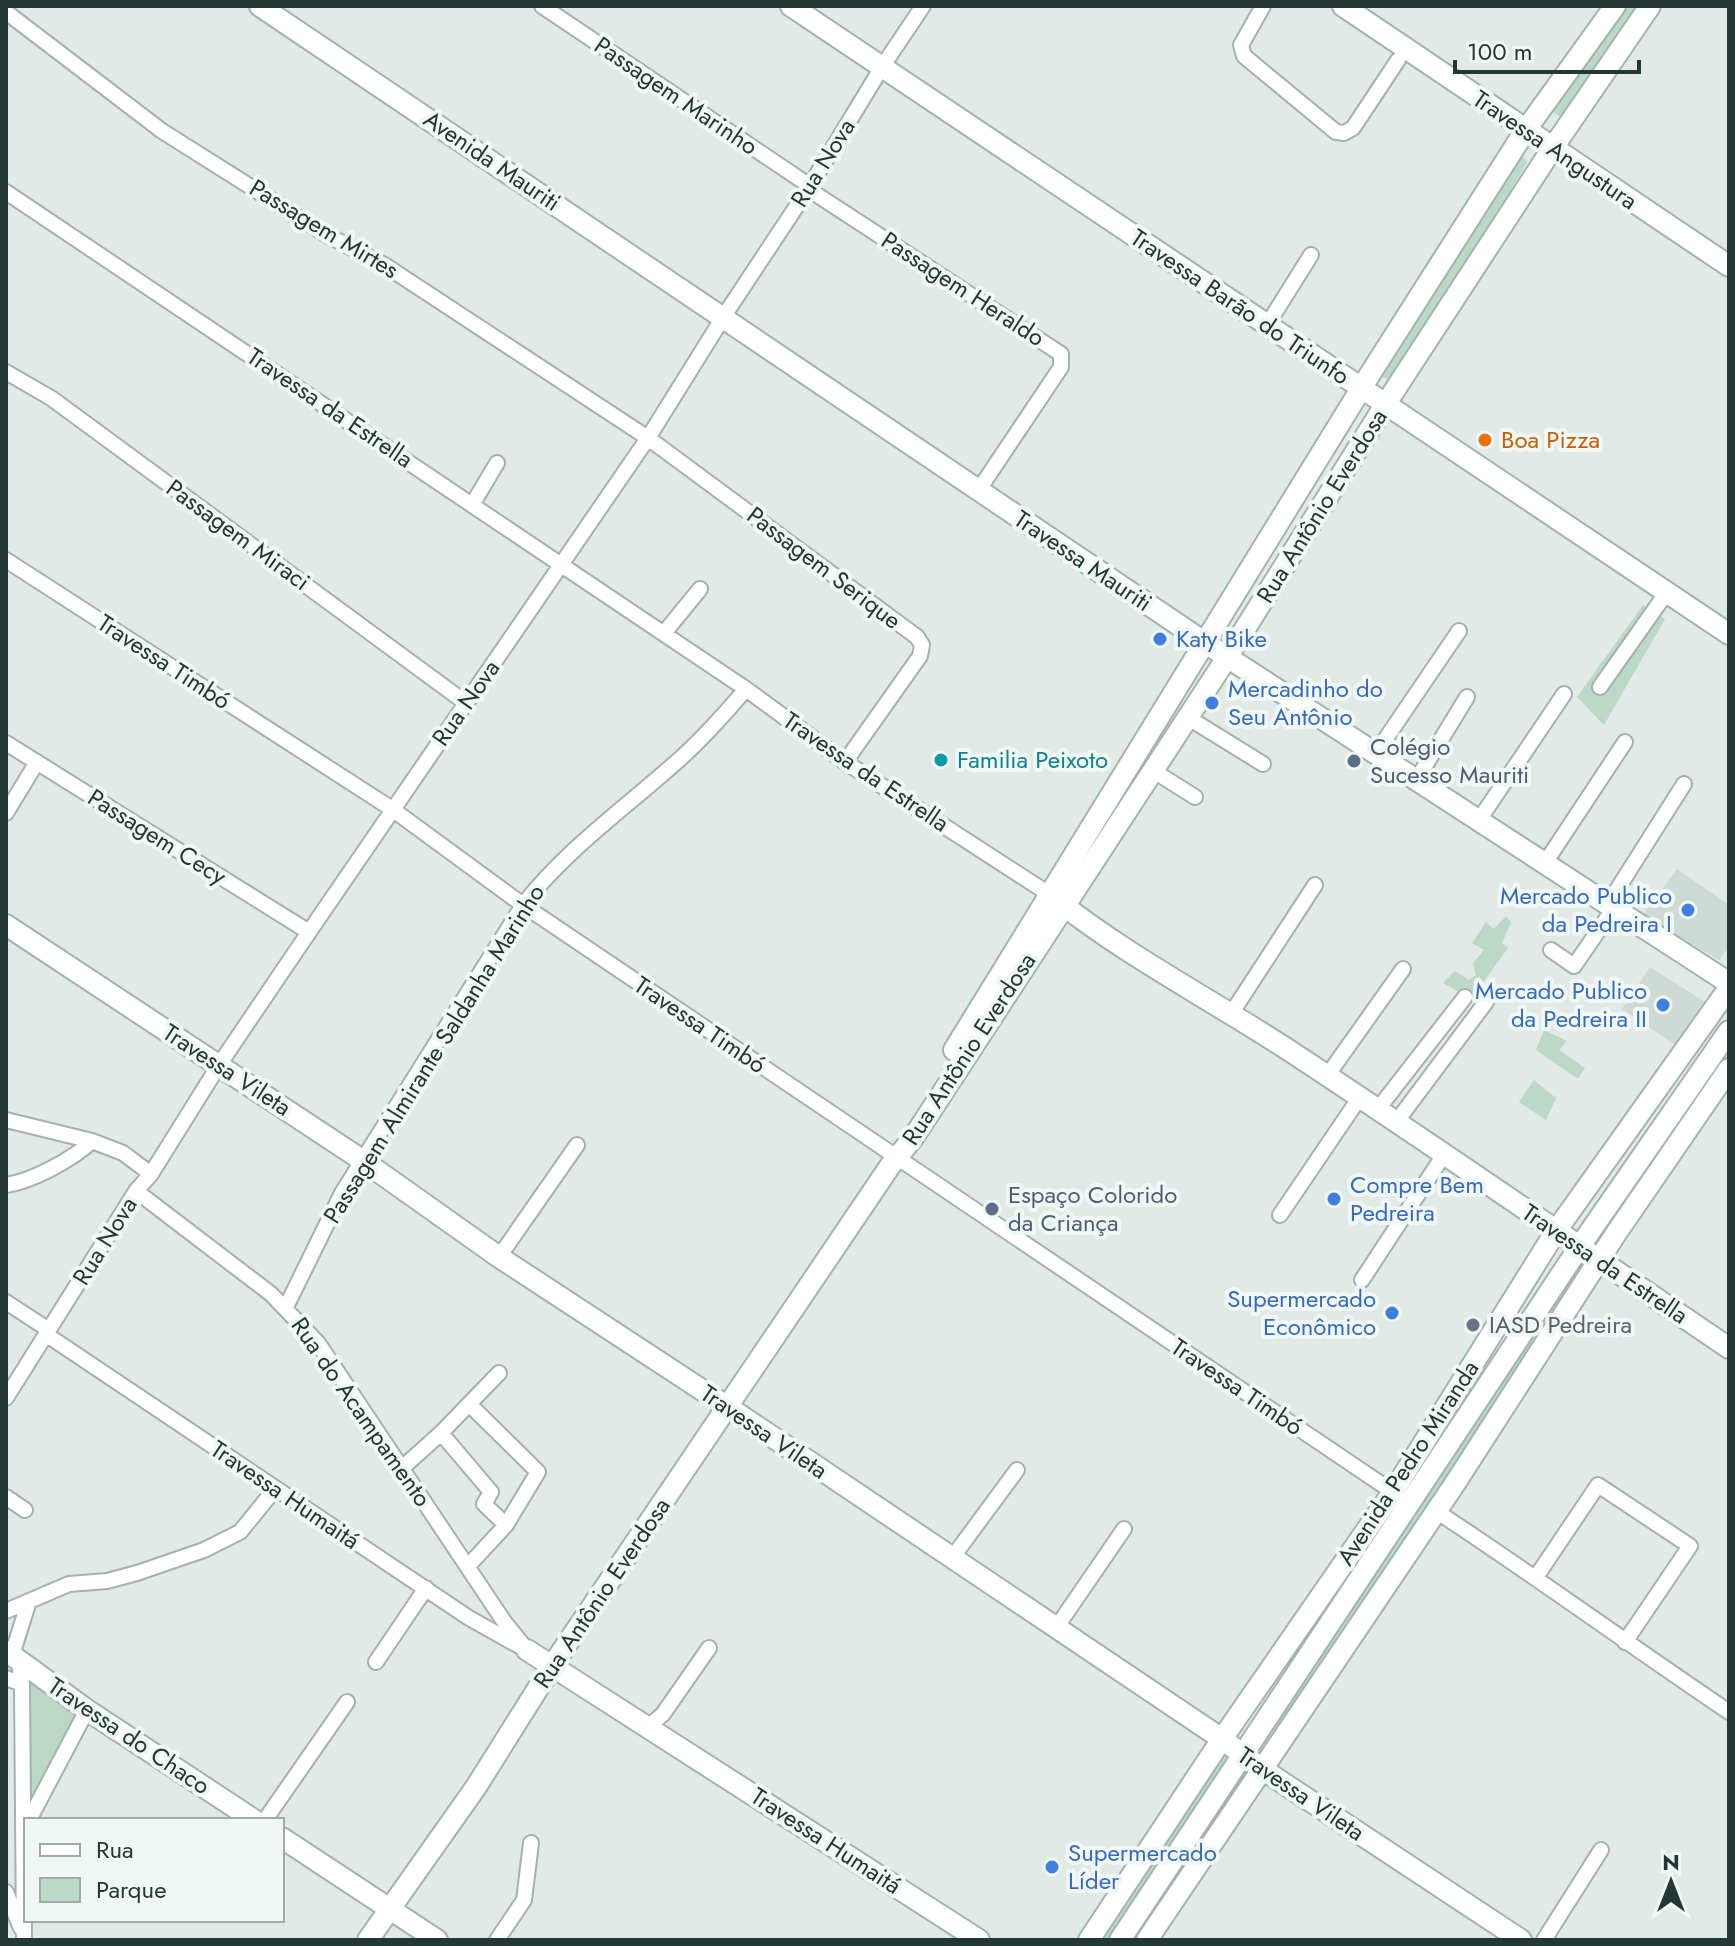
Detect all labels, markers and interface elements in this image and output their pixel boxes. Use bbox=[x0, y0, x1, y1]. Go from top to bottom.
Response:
scale bar bbox=[1455, 24, 1639, 74]
street label: Passagem Marinho bbox=[587, 28, 765, 163]
text: 100 m bbox=[1467, 34, 1533, 69]
street label: Travessa Angustura bbox=[1466, 81, 1645, 218]
street label: Avenida Mauriti bbox=[417, 102, 568, 219]
street label: Rua Nova bbox=[782, 112, 863, 214]
street label: Passagem Mirtes bbox=[243, 170, 406, 287]
street label: Travessa Barão do Triunfo bbox=[1124, 220, 1357, 393]
street label: Passagem Heraldo bbox=[875, 223, 1052, 355]
street label: Travessa da Estrella bbox=[240, 339, 420, 476]
street label: Rua Antônio Everdosa bbox=[1248, 402, 1396, 610]
place label: Boa Pizza bbox=[1501, 422, 1600, 457]
marker: Boa Pizza bbox=[1476, 431, 1494, 449]
street label: Passagem Miraci bbox=[159, 470, 317, 599]
street label: Passagem Serique bbox=[740, 498, 909, 637]
street label: Travessa Mauriti bbox=[1007, 501, 1159, 620]
street label: Travessa Timbó bbox=[91, 605, 238, 718]
place label: Katy Bike bbox=[1176, 621, 1267, 656]
marker: Katy Bike bbox=[1151, 630, 1169, 648]
street label: Rua Nova bbox=[423, 652, 508, 753]
place label: Mercadinho do Seu Antônio bbox=[1228, 671, 1383, 734]
marker: Mercadinho do Seu Antônio bbox=[1203, 694, 1221, 712]
street label: Travessa da Estrella bbox=[776, 703, 956, 840]
place label: Colégio Sucesso Mauriti bbox=[1370, 729, 1529, 792]
place label: Familia Peixoto bbox=[957, 742, 1108, 777]
marker: Familia Peixoto bbox=[932, 751, 950, 769]
marker: Colégio Sucesso Mauriti bbox=[1345, 752, 1363, 770]
street label: Passagem Cecy bbox=[81, 780, 234, 893]
street label: Passagem Almirante Saldanha Marinho bbox=[314, 877, 553, 1230]
place label: Mercado Publico da Pedreira I bbox=[1500, 878, 1672, 941]
marker: Mercado Publico da Pedreira I bbox=[1679, 901, 1697, 919]
street label: Rua Antônio Everdosa bbox=[893, 946, 1044, 1152]
street label: Travessa Timbó bbox=[627, 967, 773, 1082]
place label: Mercado Publico da Pedreira II bbox=[1475, 973, 1647, 1036]
marker: Mercado Publico da Pedreira II bbox=[1654, 996, 1672, 1014]
street label: Travessa Vileta bbox=[156, 1015, 298, 1124]
place label: Compre Bem Pedreira bbox=[1350, 1167, 1484, 1230]
place label: Espaço Colorido da Criança bbox=[1008, 1177, 1177, 1240]
street label: Rua Nova bbox=[64, 1190, 145, 1292]
marker: Compre Bem Pedreira bbox=[1325, 1190, 1343, 1208]
street label: Travessa da Estrella bbox=[1515, 1195, 1695, 1332]
marker: Espaço Colorido da Criança bbox=[983, 1200, 1001, 1218]
place label: Supermercado Econômico bbox=[1227, 1281, 1376, 1344]
marker: Supermercado Econômico bbox=[1383, 1304, 1401, 1322]
place label: IASD Pedreira bbox=[1489, 1307, 1632, 1342]
street label: Rua do Acampamento bbox=[283, 1310, 440, 1514]
marker: IASD Pedreira bbox=[1464, 1316, 1482, 1334]
street label: Travessa Timbó bbox=[1164, 1329, 1310, 1444]
street label: Avenida Pedro Miranda bbox=[1328, 1353, 1487, 1572]
street label: Travessa Vileta bbox=[694, 1376, 835, 1487]
street label: Travessa Humaitá bbox=[204, 1432, 367, 1558]
street label: Rua Antônio Everdosa bbox=[525, 1490, 679, 1695]
street label: Travessa do Chaco bbox=[41, 1668, 217, 1803]
street label: Travessa Vileta bbox=[1231, 1738, 1372, 1849]
street label: Travessa Humaitá bbox=[744, 1779, 908, 1902]
legend bbox=[24, 1818, 284, 1922]
text: Rua bbox=[96, 1832, 134, 1867]
place label: Supermercado Líder bbox=[1068, 1835, 1217, 1898]
north arrow bbox=[1631, 1842, 1711, 1922]
text: N bbox=[1662, 1846, 1680, 1878]
marker: Supermercado Líder bbox=[1043, 1858, 1061, 1876]
text: Parque bbox=[96, 1872, 167, 1907]

